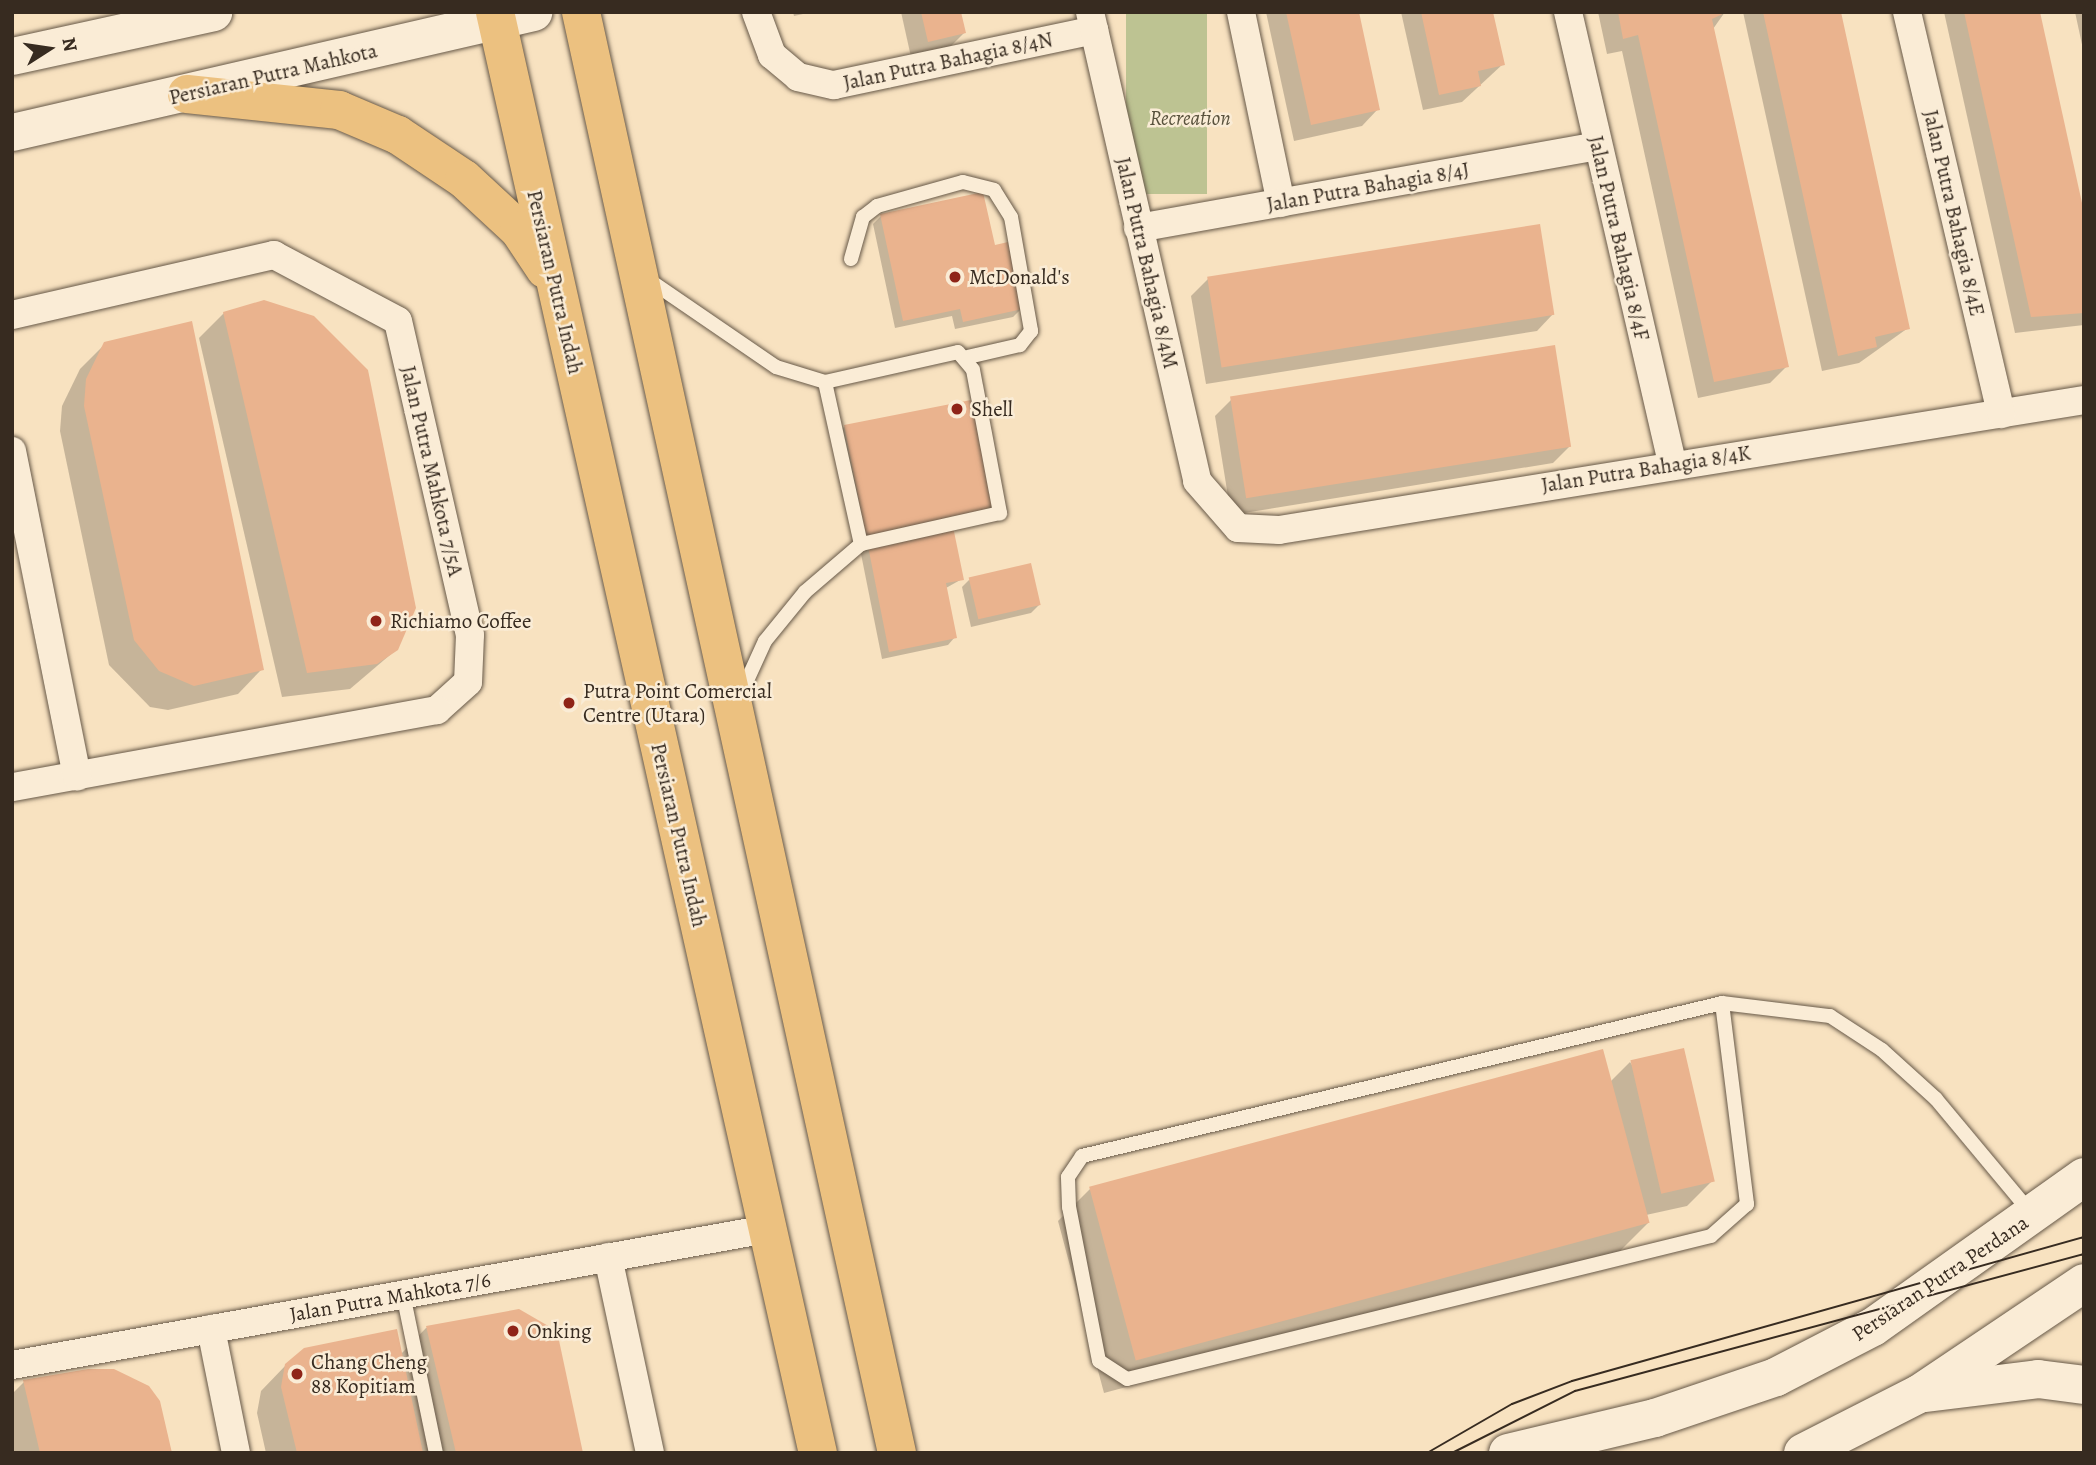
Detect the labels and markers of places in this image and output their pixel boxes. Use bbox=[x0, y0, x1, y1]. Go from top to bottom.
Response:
place label: McDonald's bbox=[969, 264, 1070, 290]
marker: McDonald's bbox=[947, 269, 963, 285]
place label: Shell bbox=[971, 396, 1013, 422]
marker: Shell bbox=[949, 401, 965, 417]
place label: Richiamo Coffee bbox=[390, 608, 531, 634]
marker: Richiamo Coffee bbox=[368, 613, 384, 629]
place label: Putra Point Comercial Centre (Utara) bbox=[583, 678, 772, 728]
marker: Putra Point Comercial Centre (Utara) bbox=[561, 695, 577, 711]
place label: Onking bbox=[527, 1318, 591, 1344]
marker: Onking bbox=[505, 1323, 521, 1339]
place label: Chang Cheng 88 Kopitiam bbox=[311, 1349, 427, 1399]
marker: Chang Cheng 88 Kopitiam bbox=[289, 1366, 305, 1382]

